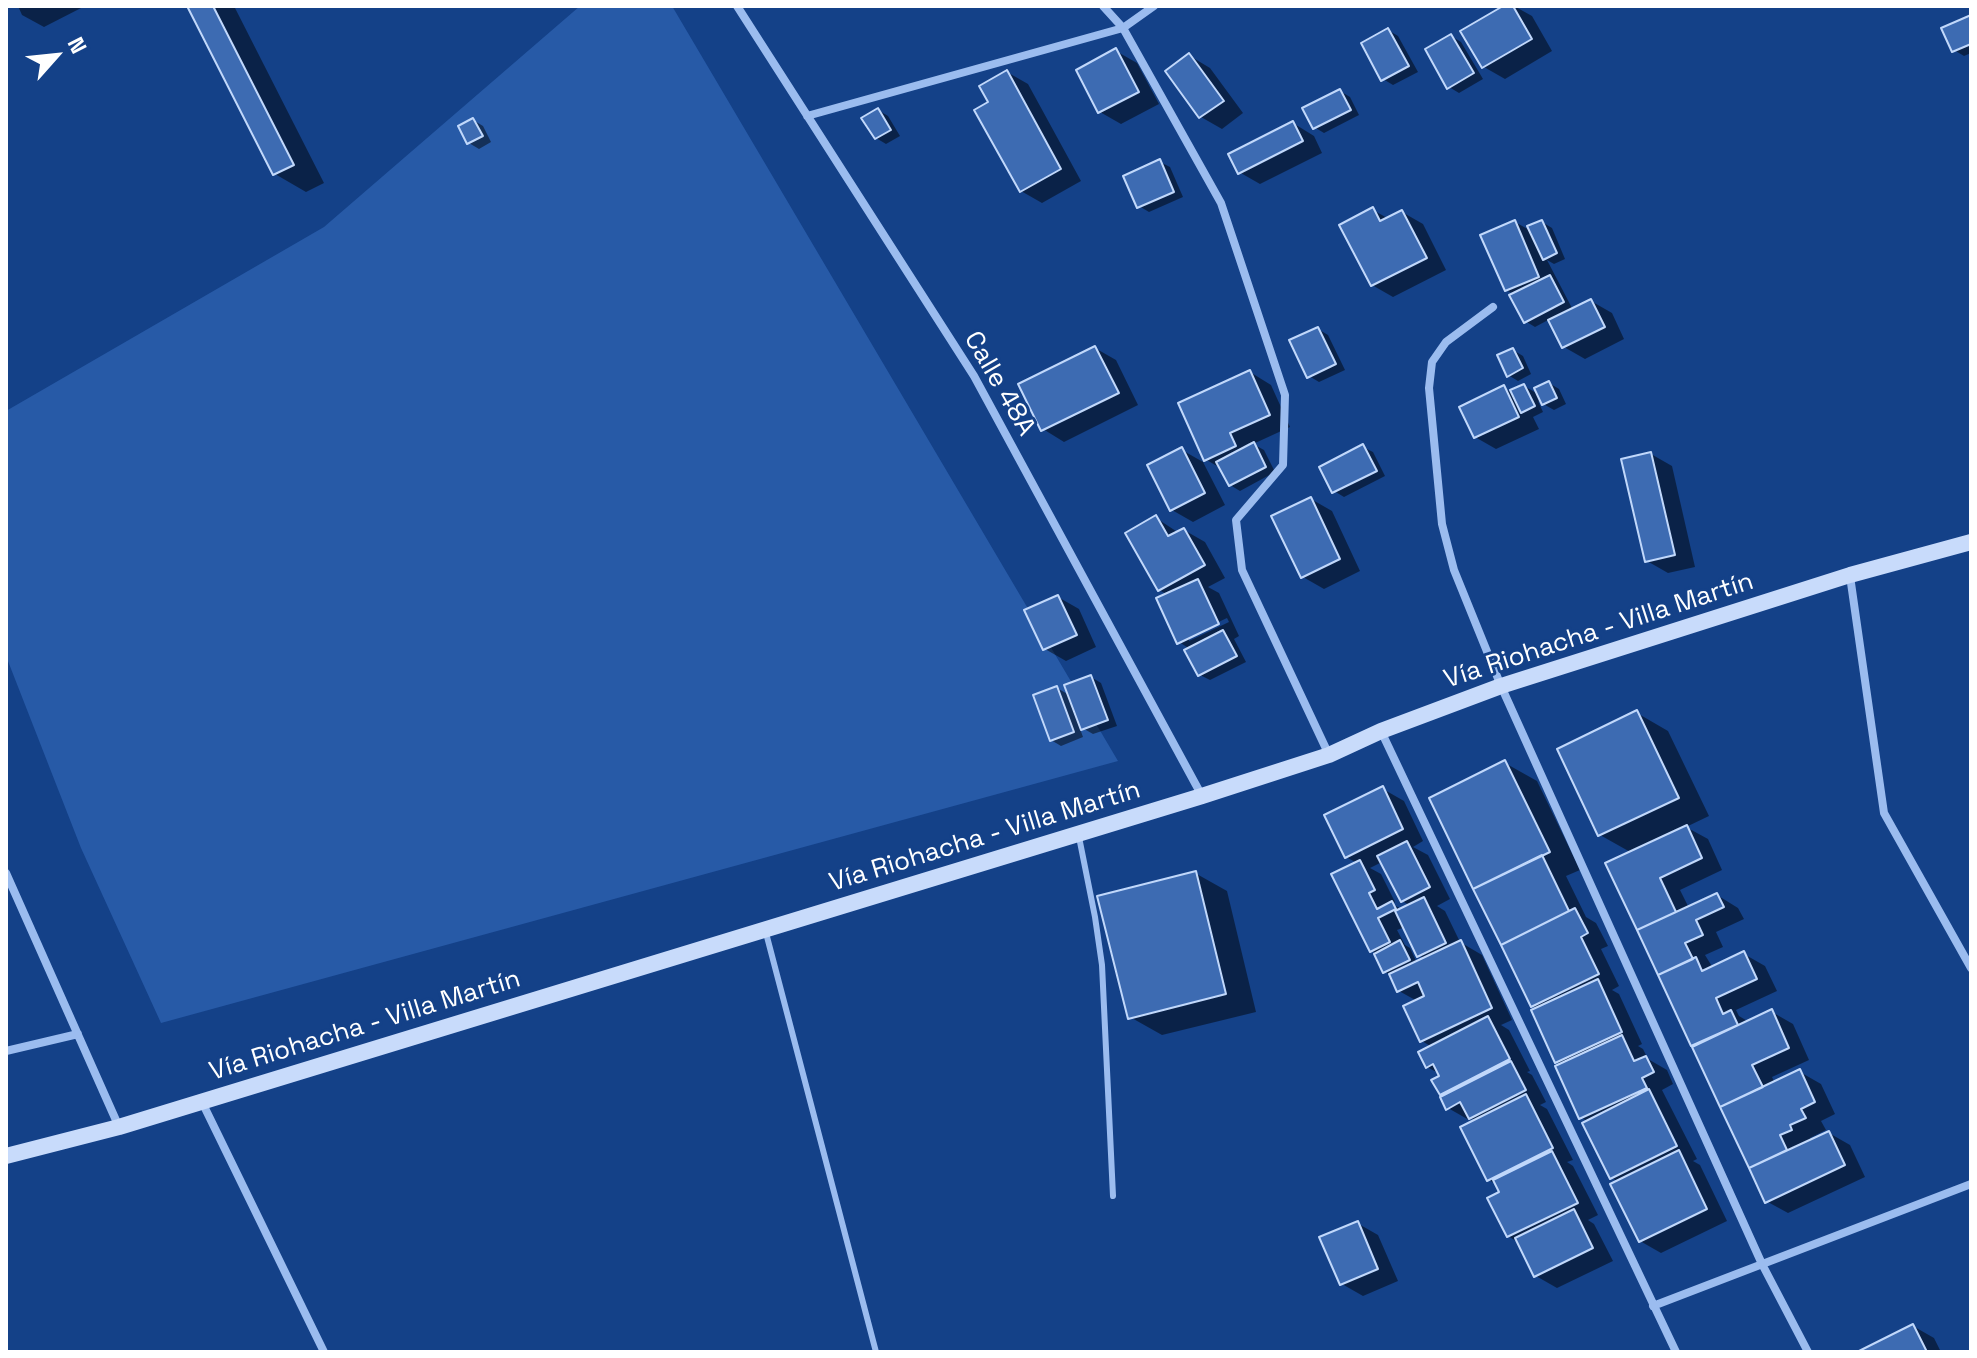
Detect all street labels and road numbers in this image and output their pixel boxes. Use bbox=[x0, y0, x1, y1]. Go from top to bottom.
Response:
street label: Calle 48A bbox=[957, 326, 1041, 442]
street label: Vía Riohacha - Villa Martín bbox=[1440, 566, 1758, 696]
street label: Vía Riohacha - Villa Martín bbox=[826, 775, 1144, 899]
street label: Vía Riohacha - Villa Martín bbox=[206, 964, 524, 1088]

